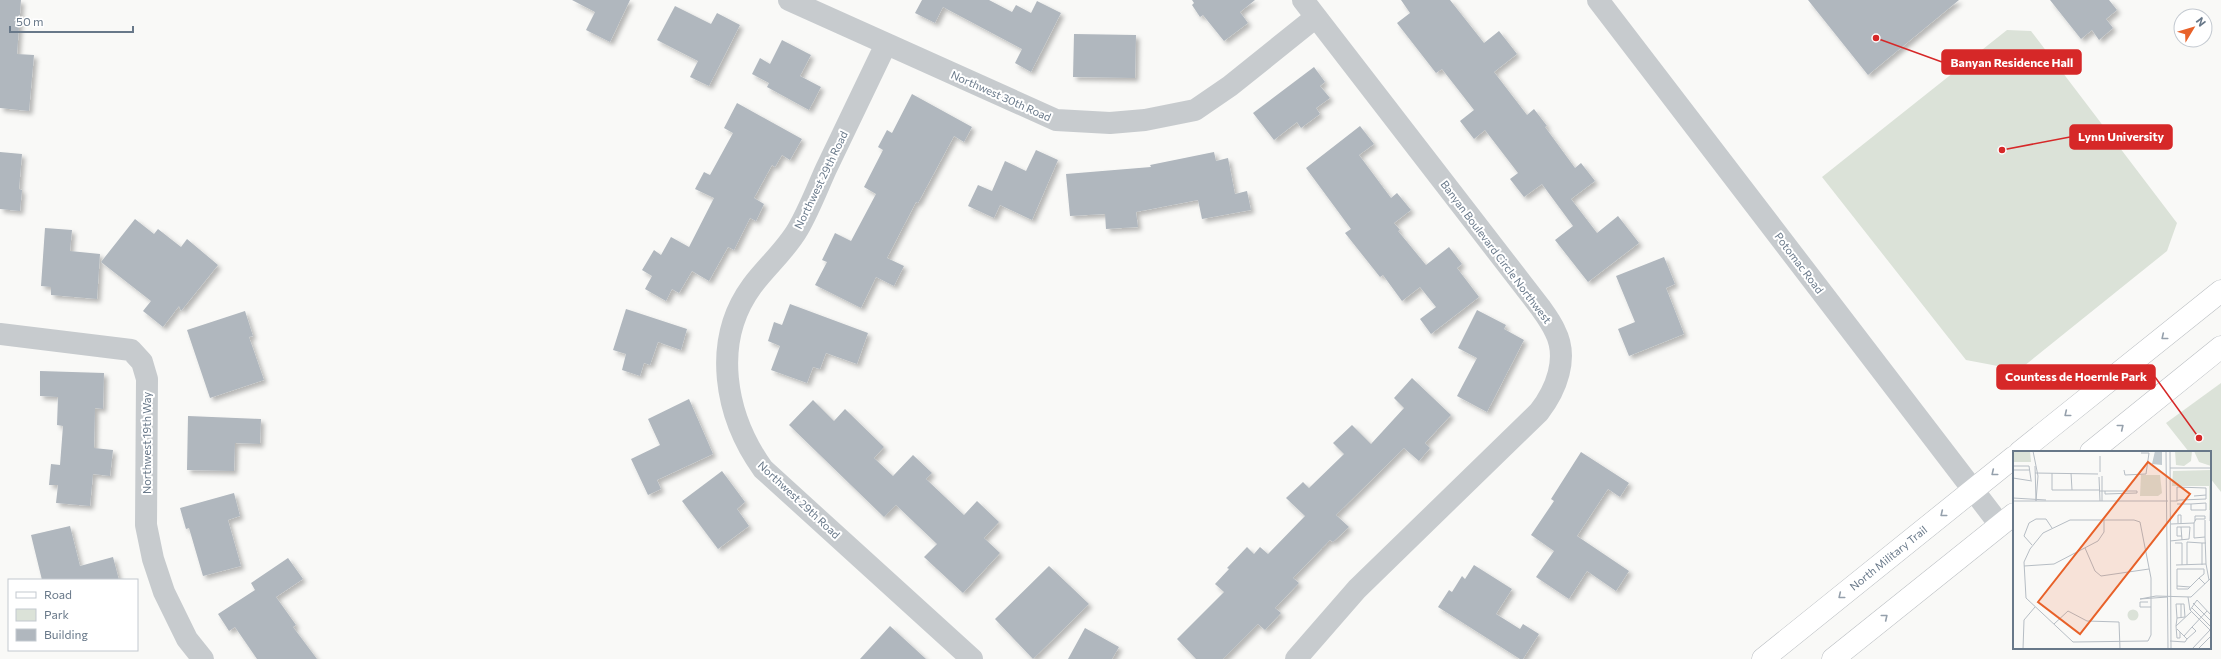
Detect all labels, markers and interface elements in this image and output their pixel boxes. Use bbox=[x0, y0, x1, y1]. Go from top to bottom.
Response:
scale bar bbox=[10, 8, 133, 34]
north arrow bbox=[2173, 8, 2213, 48]
text: 50 m bbox=[16, 14, 44, 28]
text: N bbox=[2194, 14, 2209, 29]
callout: Banyan Residence Hall bbox=[1942, 50, 2081, 74]
text: Banyan Residence Hall bbox=[1951, 55, 2073, 69]
street label: Northwest 30th Road bbox=[949, 68, 1053, 123]
callout: Lynn University bbox=[2070, 125, 2172, 149]
street label: Northwest 29th Road bbox=[791, 129, 850, 231]
text: Lynn University bbox=[2078, 129, 2165, 143]
street label: Banyan Boulevard Circle Northwest bbox=[1438, 178, 1555, 326]
street label: Potomac Road bbox=[1772, 230, 1826, 296]
one-way arrow bbox=[2161, 332, 2168, 339]
callout: Countess de Hoernle Park bbox=[1997, 365, 2155, 389]
text: Countess de Hoernle Park bbox=[2005, 369, 2147, 383]
street label: Northwest 19th Way bbox=[140, 392, 153, 494]
one-way arrow bbox=[2064, 410, 2071, 417]
one-way arrow bbox=[2117, 425, 2124, 432]
inset map bbox=[2013, 451, 2211, 649]
street label: Northwest 29th Road bbox=[756, 458, 843, 541]
one-way arrow bbox=[1991, 469, 1998, 476]
one-way arrow bbox=[1940, 509, 1947, 516]
street label: North Military Trail bbox=[1847, 523, 1929, 593]
legend bbox=[8, 579, 138, 651]
text: Road bbox=[44, 587, 72, 601]
one-way arrow bbox=[1839, 591, 1846, 598]
text: Park bbox=[44, 607, 70, 621]
one-way arrow bbox=[1881, 615, 1888, 622]
text: Building bbox=[44, 627, 88, 641]

